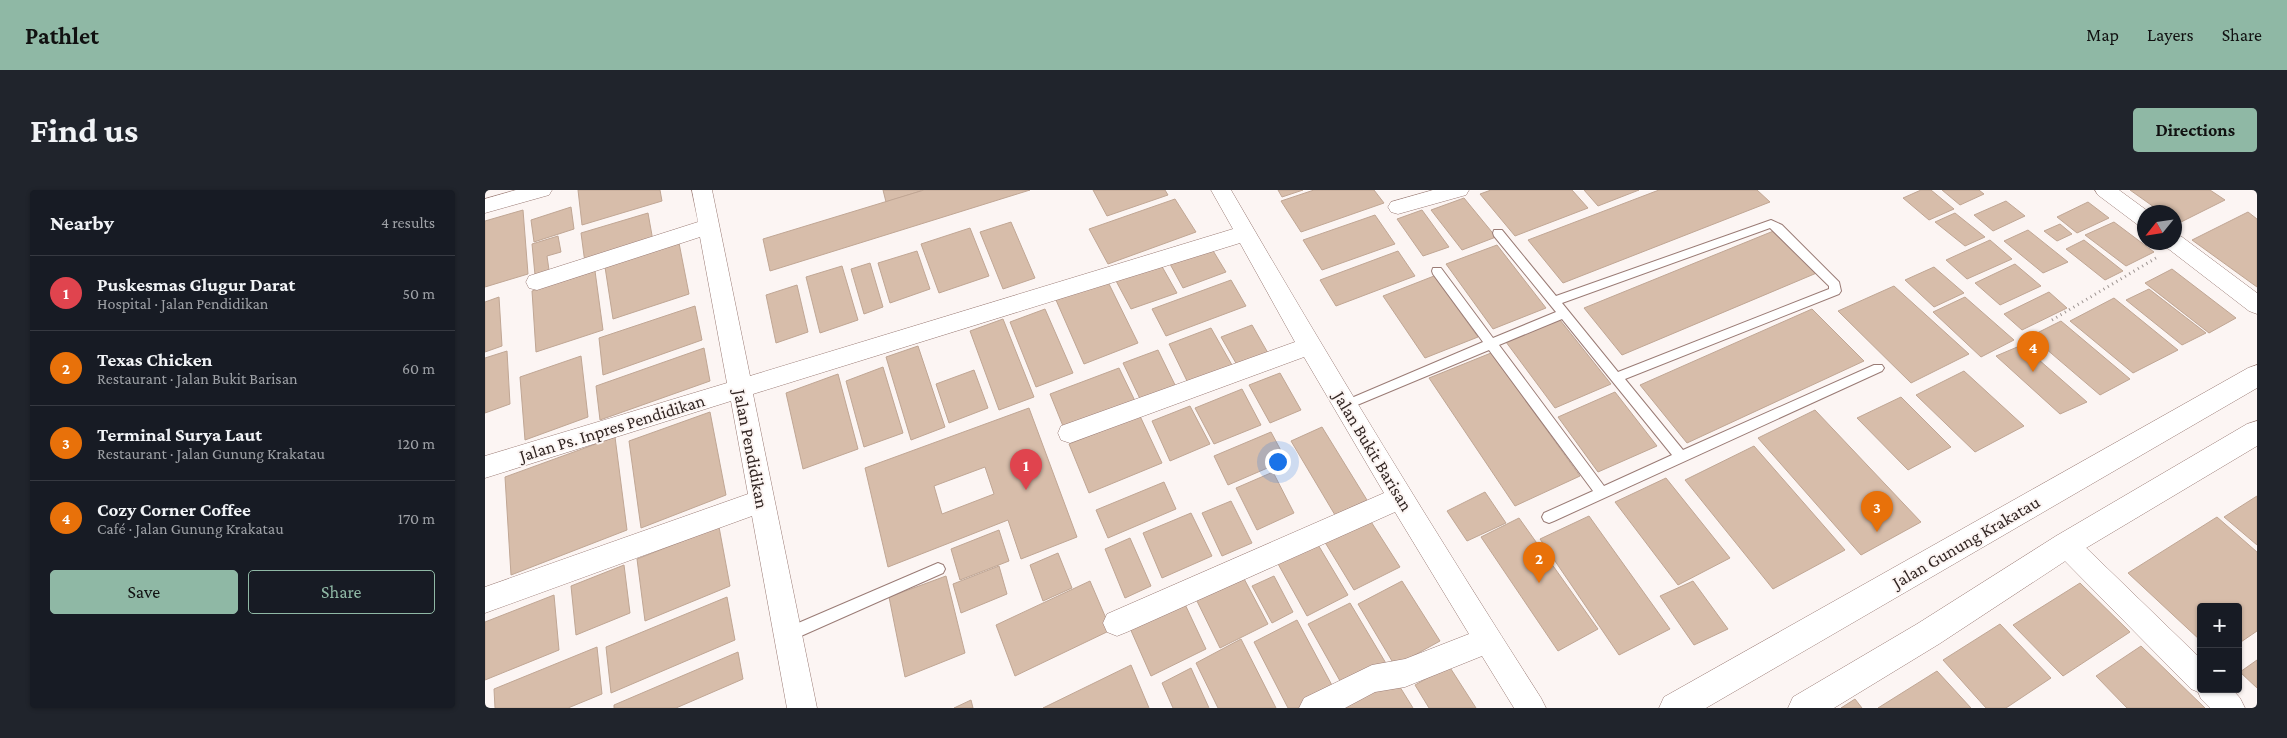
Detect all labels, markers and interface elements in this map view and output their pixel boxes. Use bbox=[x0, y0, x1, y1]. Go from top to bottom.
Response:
text: Pathlet bbox=[25, 22, 99, 49]
text: Map bbox=[2086, 25, 2119, 45]
text: Layers bbox=[2147, 25, 2194, 45]
text: Share bbox=[2222, 25, 2262, 45]
button: Directions bbox=[2133, 108, 2257, 152]
text: Find us bbox=[30, 111, 138, 150]
north arrow bbox=[2137, 205, 2182, 250]
text: Nearby bbox=[50, 211, 114, 235]
text: 4 results bbox=[381, 214, 435, 231]
text: Puskesmas Glugur Darat bbox=[97, 274, 295, 295]
text: 1 bbox=[63, 285, 69, 302]
text: 50 m bbox=[403, 285, 435, 302]
text: Hospital · Jalan Pendidikan bbox=[97, 295, 268, 312]
pin: 4 bbox=[2017, 331, 2049, 372]
text: Texas Chicken bbox=[97, 349, 212, 370]
text: 2 bbox=[62, 360, 70, 377]
text: 60 m bbox=[402, 360, 435, 377]
text: Restaurant · Jalan Bukit Barisan bbox=[97, 370, 298, 387]
street label: Jalan Pendidikan bbox=[729, 386, 772, 511]
street label: Jalan Bukit Barisan bbox=[1328, 386, 1417, 515]
street label: Jalan Ps. Inpres Pendidikan bbox=[515, 390, 708, 466]
text: Terminal Surya Laut bbox=[97, 424, 262, 445]
text: 3 bbox=[62, 435, 70, 452]
text: 120 m bbox=[397, 435, 435, 452]
text: Restaurant · Jalan Gunung Krakatau bbox=[97, 445, 325, 462]
pin: 1 bbox=[1010, 449, 1042, 490]
your location bbox=[1265, 449, 1291, 475]
pin: 3 bbox=[1861, 491, 1893, 532]
street label: Jalan Gunung Krakatau bbox=[1887, 491, 2044, 593]
text: Cozy Corner Coffee bbox=[97, 499, 251, 520]
text: 4 bbox=[62, 510, 70, 527]
text: 170 m bbox=[398, 510, 435, 527]
text: Café · Jalan Gunung Krakatau bbox=[97, 520, 284, 537]
pin: 2 bbox=[1523, 542, 1555, 583]
button: Save bbox=[50, 570, 238, 614]
button: Share bbox=[248, 570, 435, 614]
map controls bbox=[2197, 603, 2242, 693]
button: + bbox=[2197, 603, 2242, 648]
button: − bbox=[2197, 648, 2242, 693]

